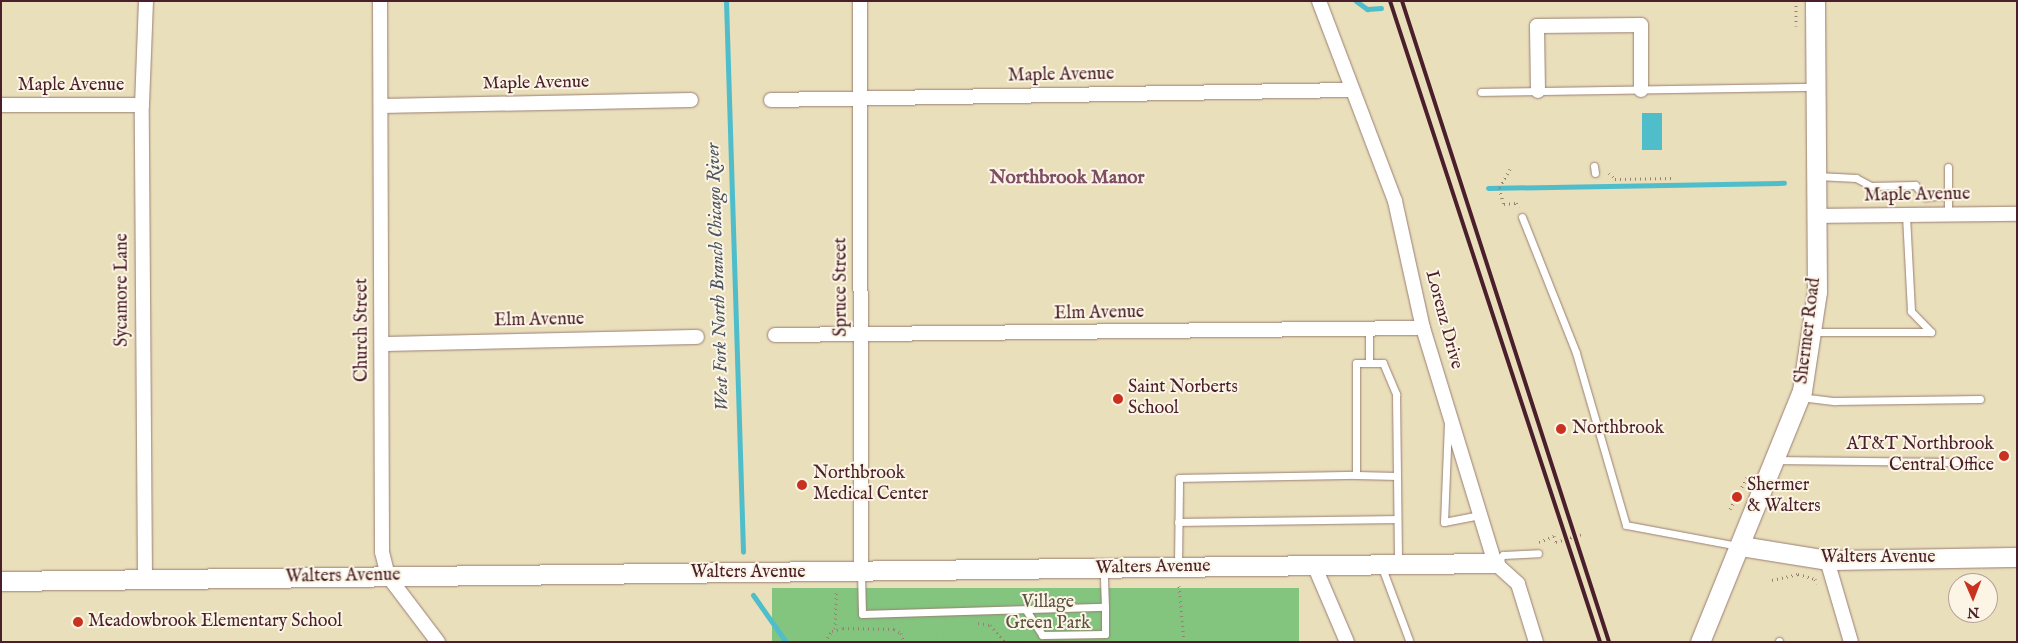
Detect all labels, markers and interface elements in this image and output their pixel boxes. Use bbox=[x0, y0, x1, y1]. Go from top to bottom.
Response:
street label: Maple Avenue bbox=[1008, 64, 1114, 88]
street label: Maple Avenue bbox=[483, 72, 589, 96]
street label: Maple Avenue bbox=[18, 75, 124, 97]
water label: West Fork North Branch Chicago River bbox=[703, 143, 735, 411]
district label: Northbrook Manor bbox=[990, 168, 1144, 190]
street label: Maple Avenue bbox=[1864, 184, 1970, 208]
street label: Sycamore Lane bbox=[112, 233, 134, 347]
street label: Spruce Street bbox=[831, 237, 853, 337]
street label: Lorenz Drive bbox=[1419, 268, 1467, 372]
street label: Shermer Road bbox=[1792, 277, 1826, 385]
street label: Church Street bbox=[352, 278, 374, 382]
street label: Elm Avenue bbox=[1054, 302, 1144, 326]
street label: Elm Avenue bbox=[494, 309, 584, 333]
place label: Saint Norberts School bbox=[1128, 378, 1238, 420]
marker: Saint Norberts School bbox=[1112, 393, 1124, 405]
place label: Northbrook bbox=[1572, 418, 1664, 440]
marker: Northbrook bbox=[1554, 422, 1568, 436]
place label: AT&T Northbrook Central Office bbox=[1846, 435, 1994, 478]
marker: AT&T Northbrook Central Office bbox=[1998, 450, 2010, 462]
place label: Northbrook Medical Center bbox=[813, 464, 928, 506]
place label: Shermer & Walters bbox=[1747, 476, 1821, 518]
marker: Northbrook Medical Center bbox=[795, 478, 809, 492]
marker: Shermer & Walters bbox=[1731, 491, 1743, 503]
street label: Walters Avenue bbox=[1820, 547, 1936, 569]
street label: Walters Avenue bbox=[1095, 556, 1211, 580]
street label: Walters Avenue bbox=[690, 562, 806, 584]
street label: Walters Avenue bbox=[285, 565, 401, 589]
north arrow bbox=[1948, 573, 1998, 623]
park label: Village Green Park bbox=[1005, 593, 1091, 636]
text: N bbox=[1967, 603, 1979, 621]
place label: Meadowbrook Elementary School bbox=[88, 611, 342, 633]
marker: Meadowbrook Elementary School bbox=[72, 616, 84, 628]

